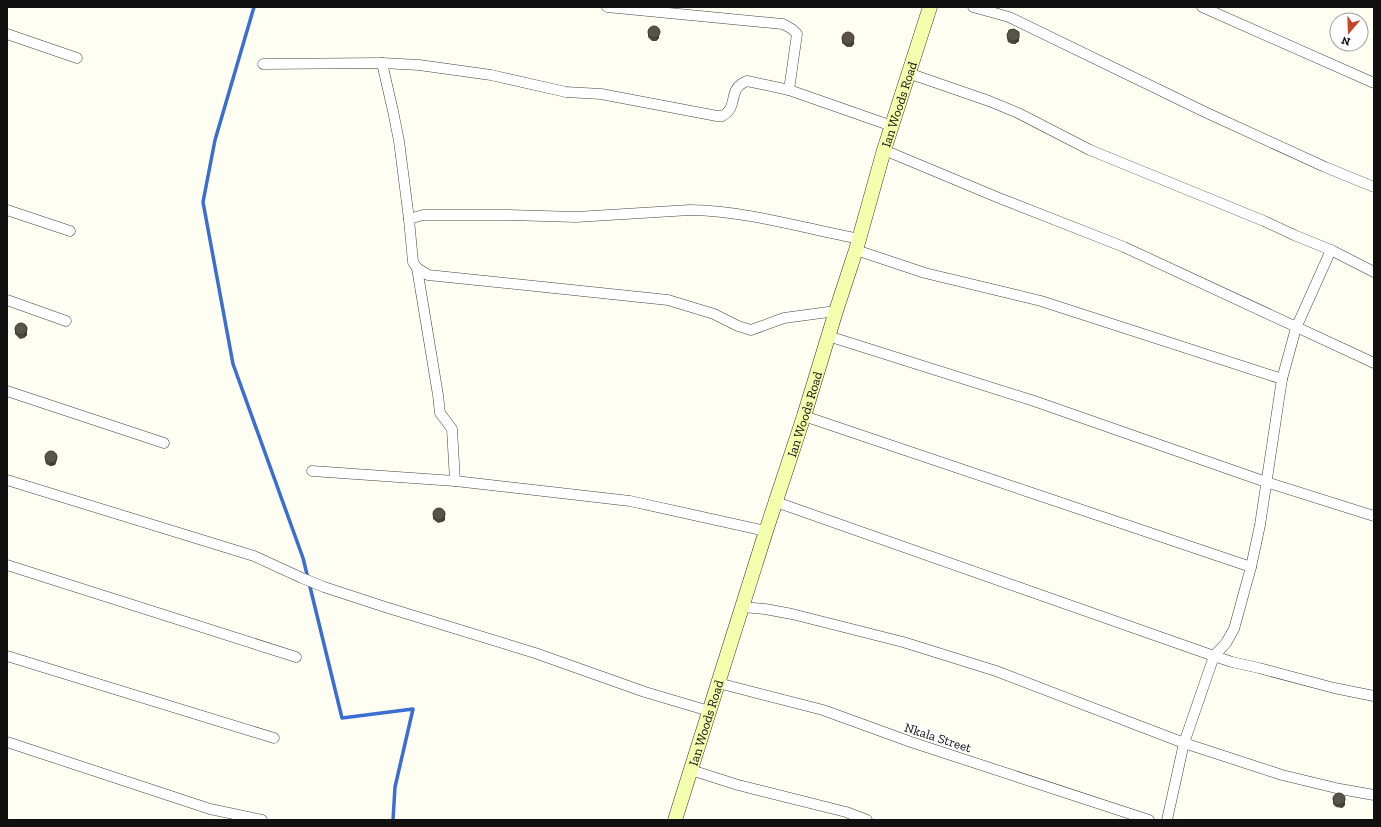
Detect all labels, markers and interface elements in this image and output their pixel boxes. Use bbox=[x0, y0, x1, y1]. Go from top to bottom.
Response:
north arrow bbox=[1329, 12, 1369, 52]
text: N bbox=[1339, 33, 1352, 48]
street label: Ian Woods Road bbox=[878, 60, 920, 149]
street label: Ian Woods Road bbox=[784, 370, 825, 459]
street label: Ian Woods Road bbox=[686, 678, 727, 768]
street label: Nkala Street bbox=[902, 720, 973, 755]

